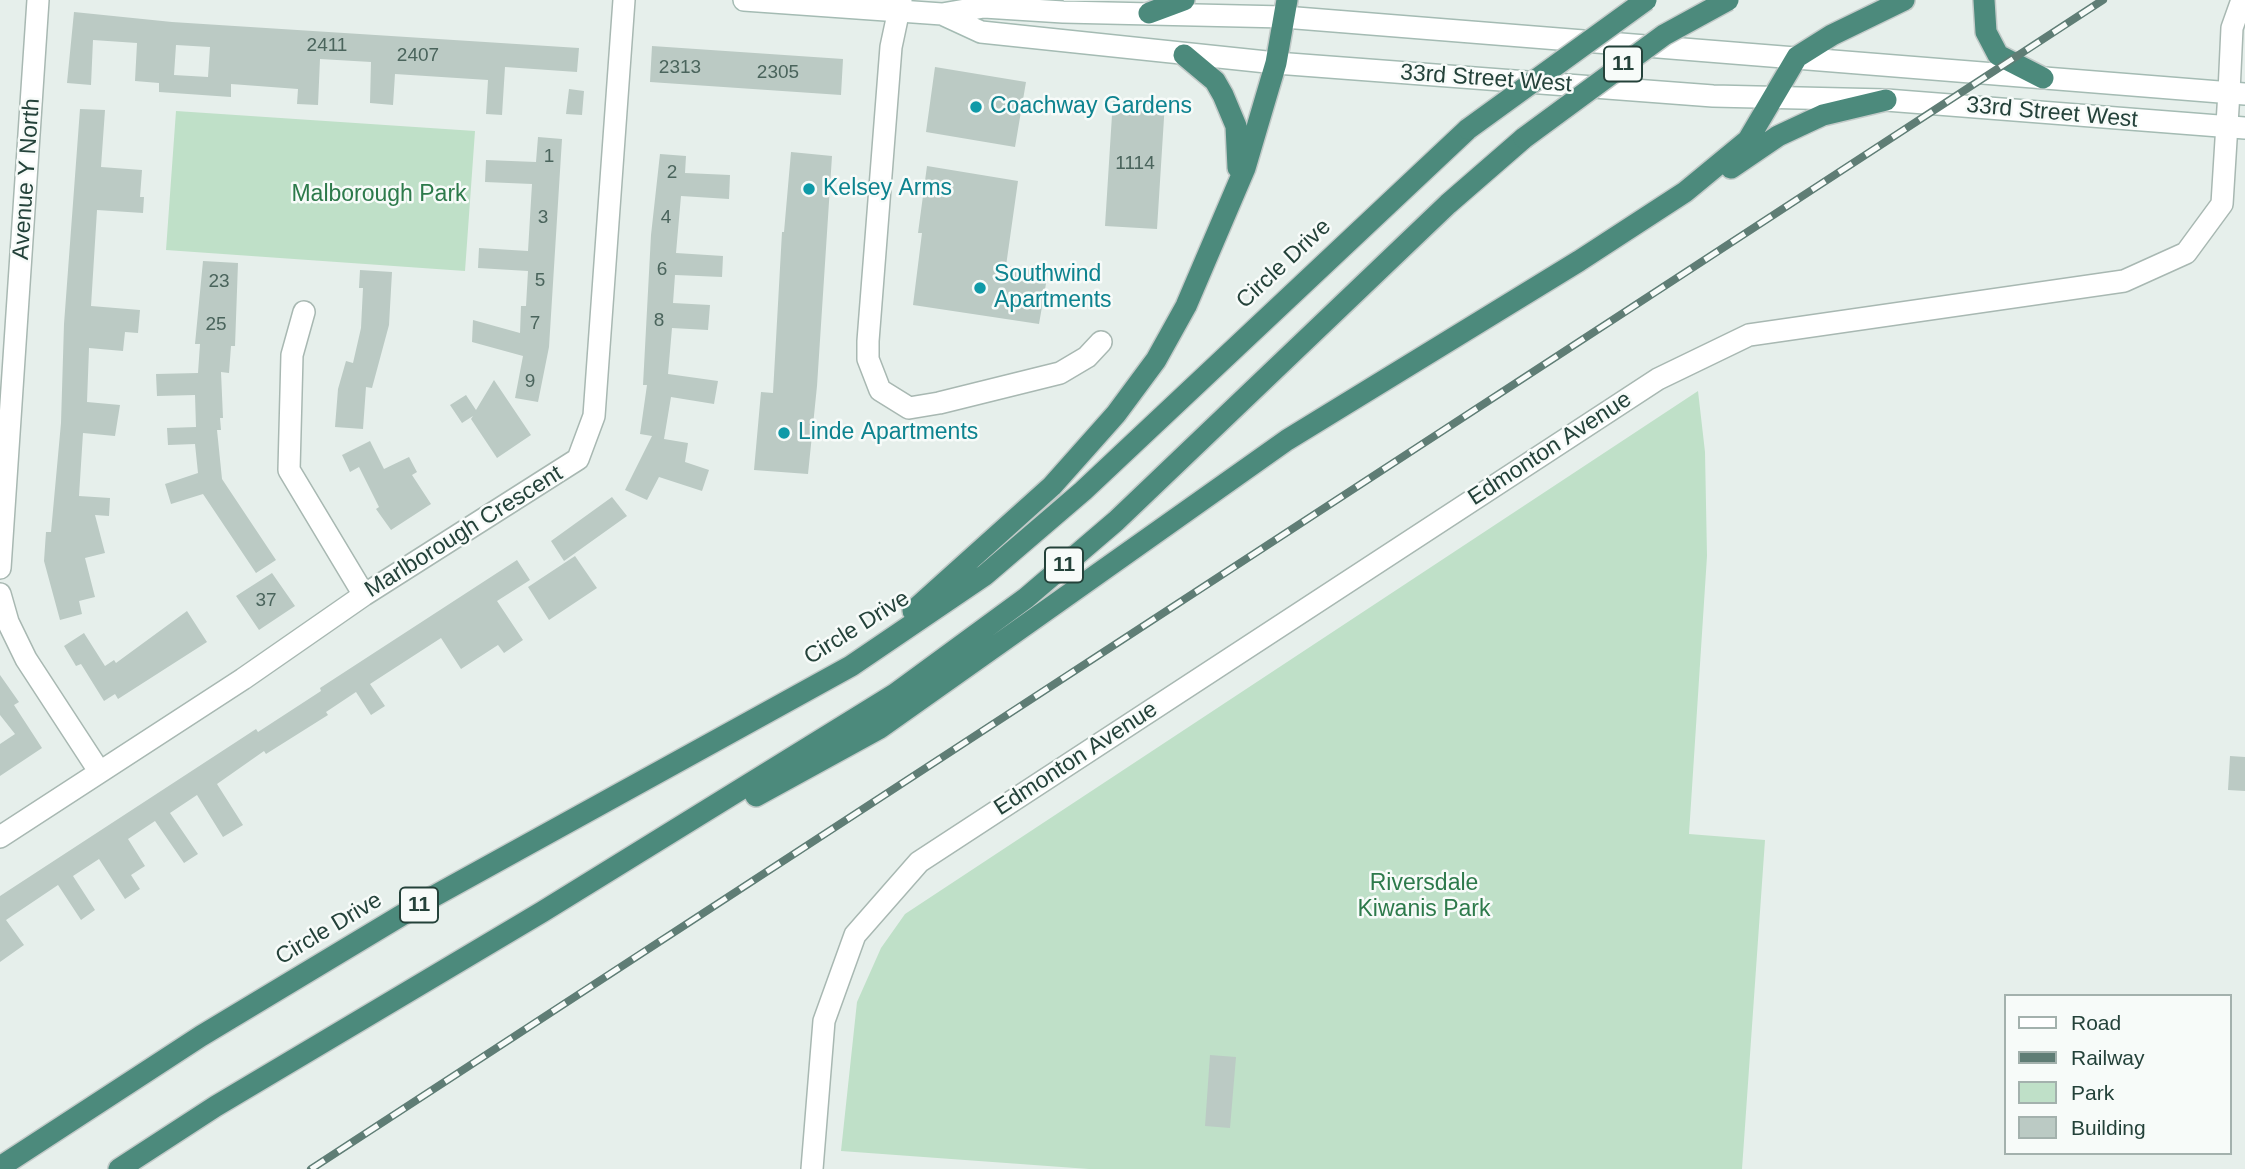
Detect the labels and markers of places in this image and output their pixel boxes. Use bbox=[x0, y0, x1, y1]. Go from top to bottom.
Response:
place label: Coachway Gardens bbox=[990, 93, 1192, 121]
marker: Coachway Gardens bbox=[968, 99, 984, 115]
place label: Kelsey Arms bbox=[823, 175, 952, 203]
marker: Kelsey Arms bbox=[801, 181, 817, 197]
place label: Southwind Apartments bbox=[994, 261, 1112, 315]
marker: Southwind Apartments bbox=[972, 280, 988, 296]
place label: Linde Apartments bbox=[798, 419, 978, 447]
marker: Linde Apartments bbox=[776, 425, 792, 441]

